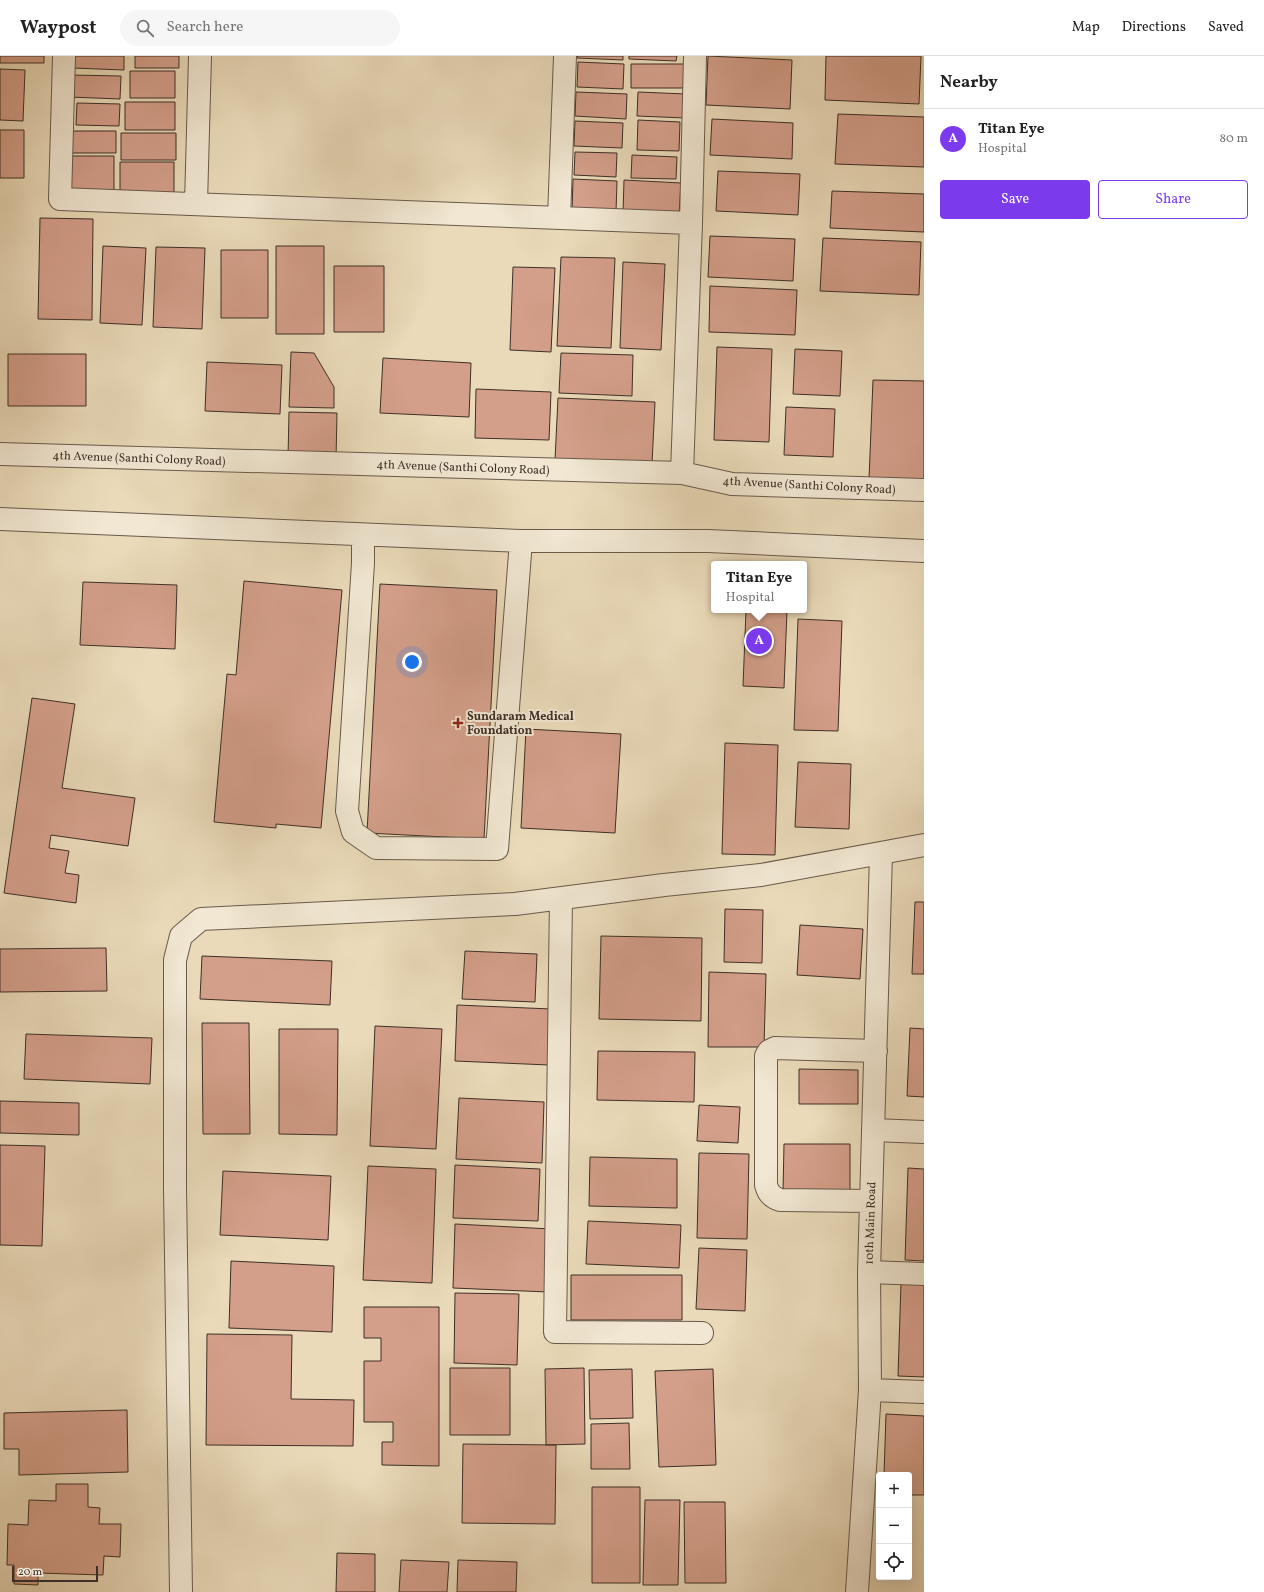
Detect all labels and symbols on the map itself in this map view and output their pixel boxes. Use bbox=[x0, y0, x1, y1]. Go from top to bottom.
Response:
street label: 4th Avenue (Santhi Colony Road) bbox=[52, 448, 226, 470]
street label: 4th Avenue (Santhi Colony Road) bbox=[376, 457, 550, 479]
street label: 4th Avenue (Santhi Colony Road) bbox=[722, 473, 896, 499]
pin: A bbox=[746, 626, 772, 656]
your location bbox=[402, 652, 422, 672]
place label: Sundaram Medical Foundation bbox=[467, 709, 574, 739]
marker: Sundaram Medical Foundation bbox=[452, 717, 464, 729]
street label: 10th Main Road bbox=[862, 1181, 880, 1265]
scale bar bbox=[12, 1564, 98, 1583]

